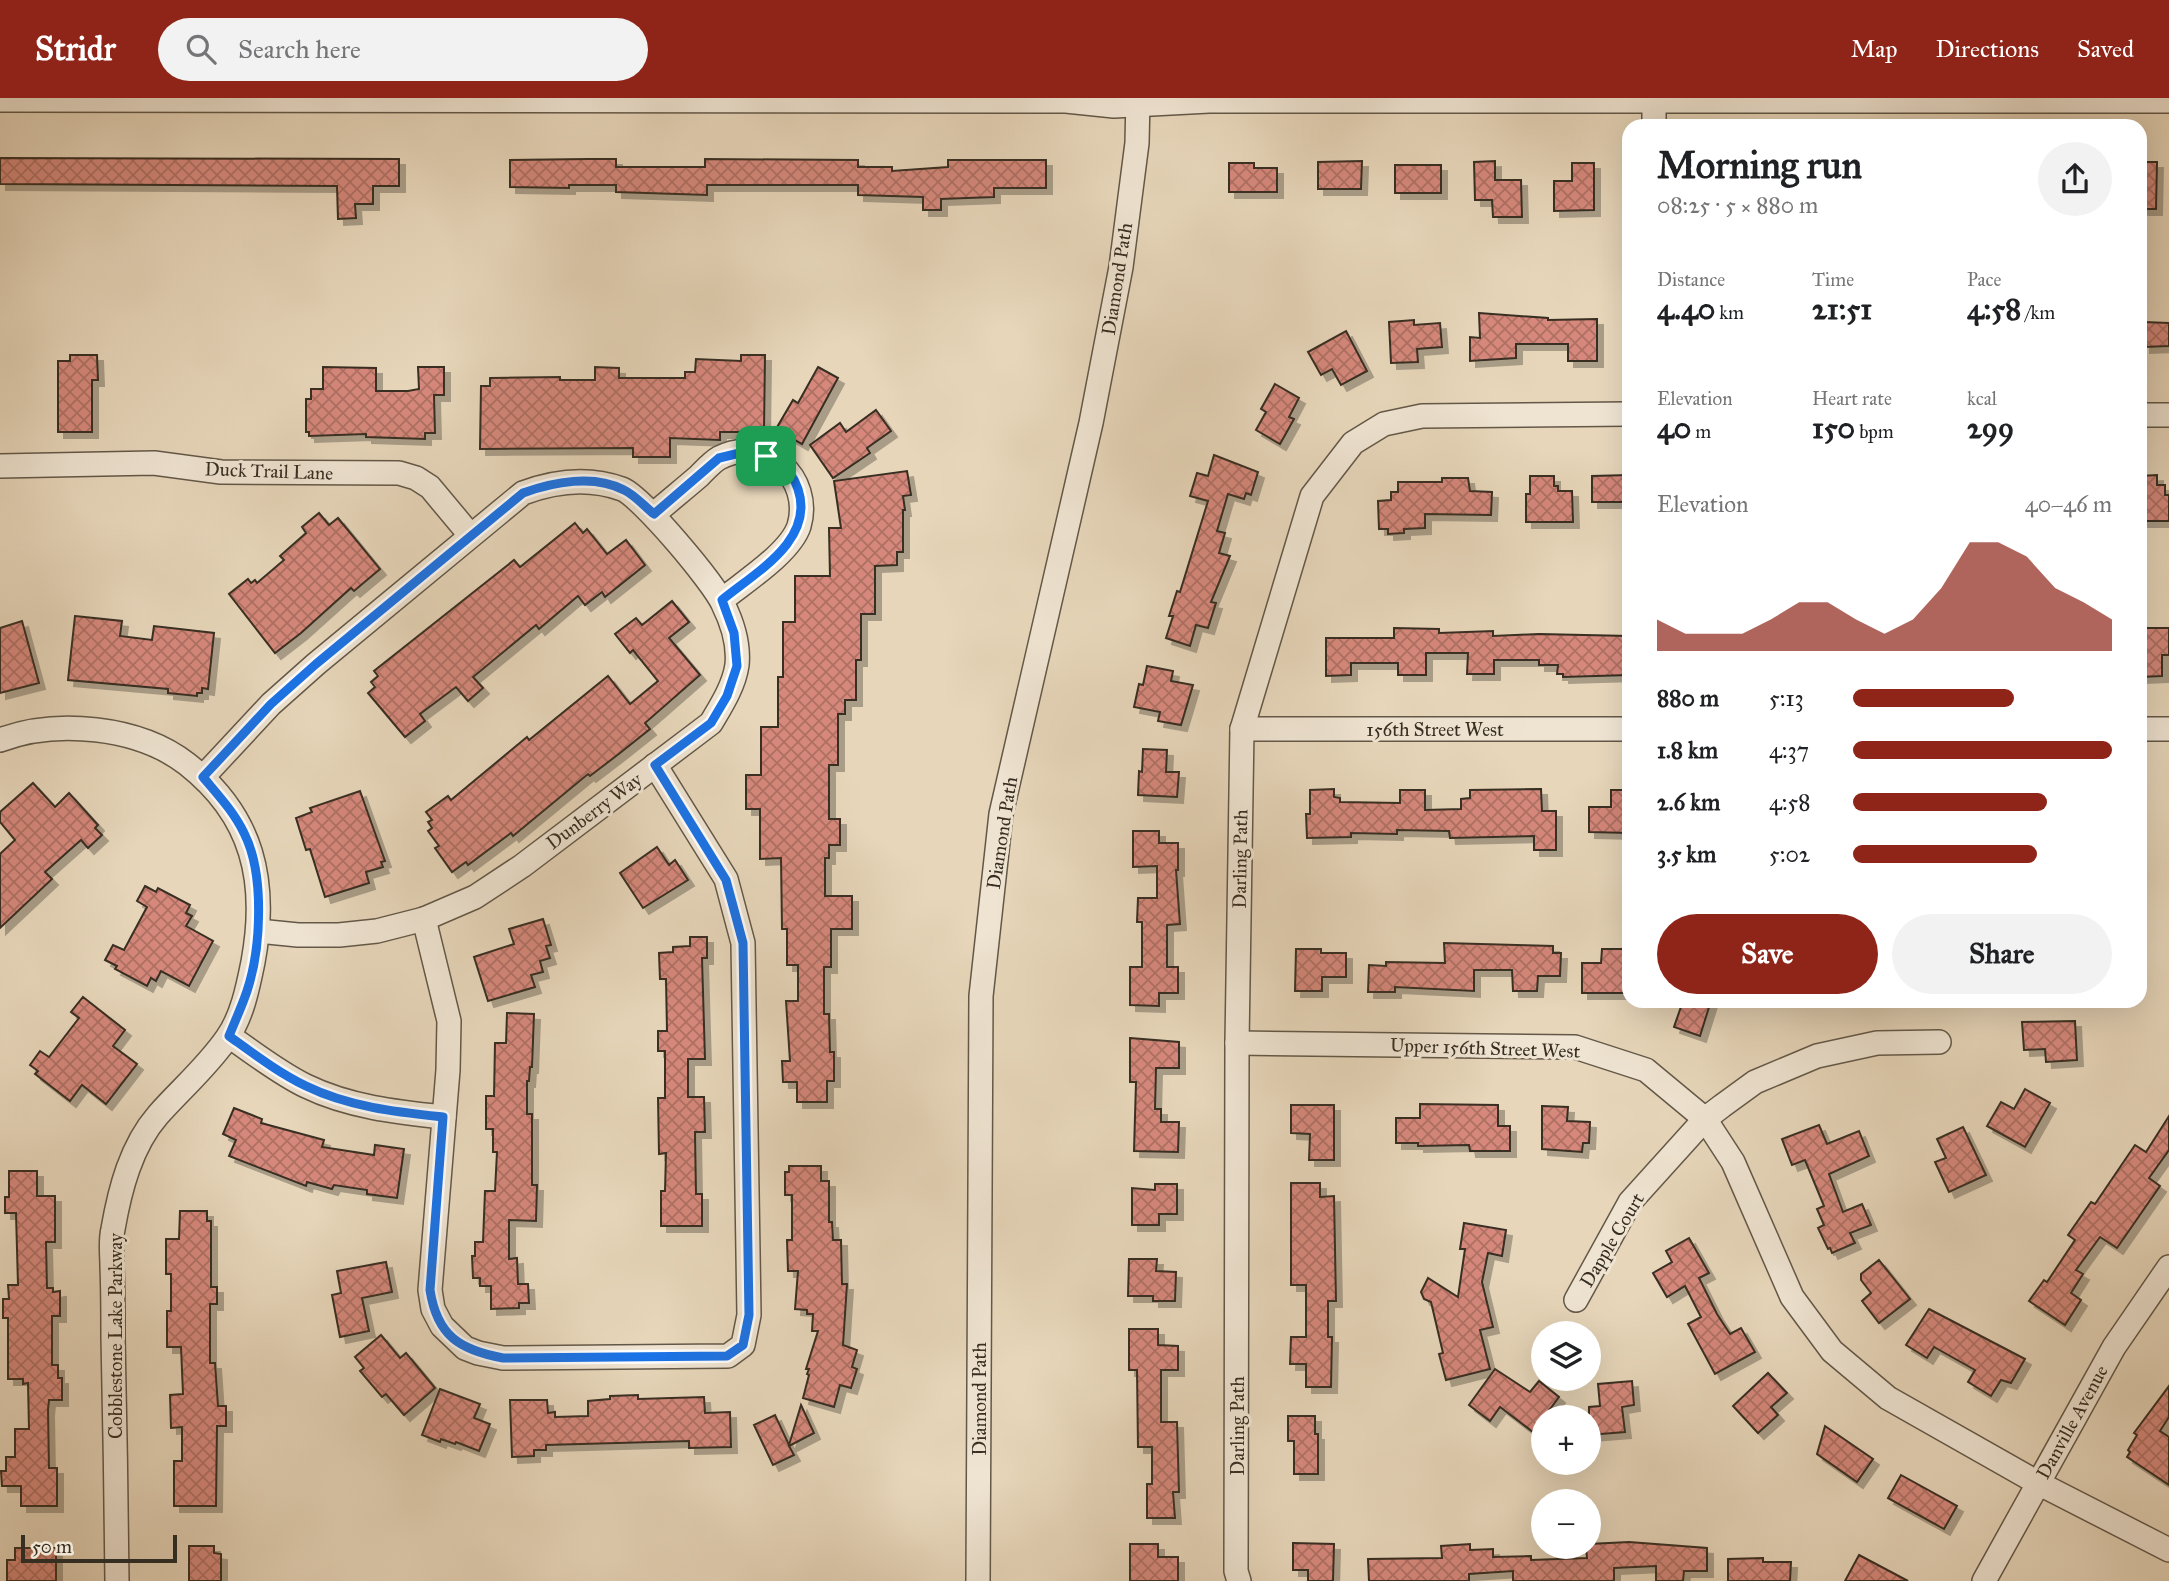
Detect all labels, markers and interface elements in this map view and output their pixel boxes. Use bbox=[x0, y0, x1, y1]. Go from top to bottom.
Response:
search box bbox=[158, 18, 648, 81]
text: Stridr bbox=[35, 29, 116, 69]
icon: search bbox=[182, 30, 220, 68]
text: Search here bbox=[238, 33, 361, 65]
text: Map bbox=[1851, 34, 1898, 64]
text: Directions bbox=[1936, 34, 2039, 64]
text: Saved bbox=[2077, 34, 2134, 64]
text: Morning run bbox=[1657, 142, 1862, 188]
button: share bbox=[2038, 142, 2112, 216]
text: 08:25 · 5 × 880 m bbox=[1657, 191, 1818, 219]
street label: Diamond Path bbox=[1097, 221, 1137, 337]
text: Distance bbox=[1657, 268, 1725, 291]
text: Time bbox=[1812, 268, 1854, 291]
text: Pace bbox=[1967, 268, 2001, 291]
text: 4.40 bbox=[1657, 291, 1715, 327]
text: 21:51 bbox=[1812, 291, 1872, 327]
text: 4:58 bbox=[1967, 291, 2021, 327]
text: km bbox=[1715, 301, 1744, 324]
text: /km bbox=[2021, 301, 2055, 324]
text: Elevation bbox=[1657, 387, 1732, 410]
text: Heart rate bbox=[1812, 387, 1892, 410]
text: kcal bbox=[1967, 387, 1997, 410]
text: 40 bbox=[1657, 410, 1691, 446]
text: 150 bbox=[1812, 410, 1855, 446]
text: 299 bbox=[1967, 410, 2014, 446]
text: m bbox=[1691, 420, 1711, 443]
text: bpm bbox=[1855, 420, 1894, 443]
pin bbox=[736, 426, 796, 486]
icon: arrive bbox=[747, 437, 785, 475]
street label: Duck Trail Lane bbox=[204, 457, 334, 485]
text: Elevation bbox=[1657, 490, 1748, 518]
text: 40–46 m bbox=[2025, 490, 2112, 518]
text: 880 m bbox=[1657, 684, 1719, 712]
text: 5:13 bbox=[1769, 684, 1804, 712]
street label: 156th Street West bbox=[1366, 718, 1504, 741]
text: 1.8 km bbox=[1657, 736, 1718, 764]
text: 4:37 bbox=[1769, 736, 1809, 764]
street label: Dunberry Way bbox=[542, 767, 647, 854]
street label: Diamond Path bbox=[982, 775, 1022, 891]
text: 2.6 km bbox=[1657, 788, 1720, 816]
text: 4:58 bbox=[1769, 788, 1811, 816]
street label: Darling Path bbox=[1228, 809, 1253, 909]
text: 3.5 km bbox=[1657, 840, 1716, 868]
text: 5:02 bbox=[1769, 840, 1810, 868]
button: Save bbox=[1657, 914, 1878, 994]
button: Share bbox=[1892, 914, 2112, 994]
street label: Upper 156th Street West bbox=[1390, 1033, 1581, 1063]
street label: Dapple Court bbox=[1575, 1189, 1649, 1291]
street label: Cobblestone Lake Parkway bbox=[104, 1232, 127, 1439]
map controls bbox=[1531, 1321, 1601, 1559]
button: layers bbox=[1531, 1321, 1601, 1391]
street label: Diamond Path bbox=[968, 1342, 991, 1456]
street label: Danville Avenue bbox=[2031, 1361, 2113, 1483]
street label: Darling Path bbox=[1226, 1376, 1250, 1476]
button: + bbox=[1531, 1405, 1601, 1475]
button: − bbox=[1531, 1489, 1601, 1559]
scale bar bbox=[21, 1532, 177, 1564]
text: 50 m bbox=[32, 1535, 72, 1558]

